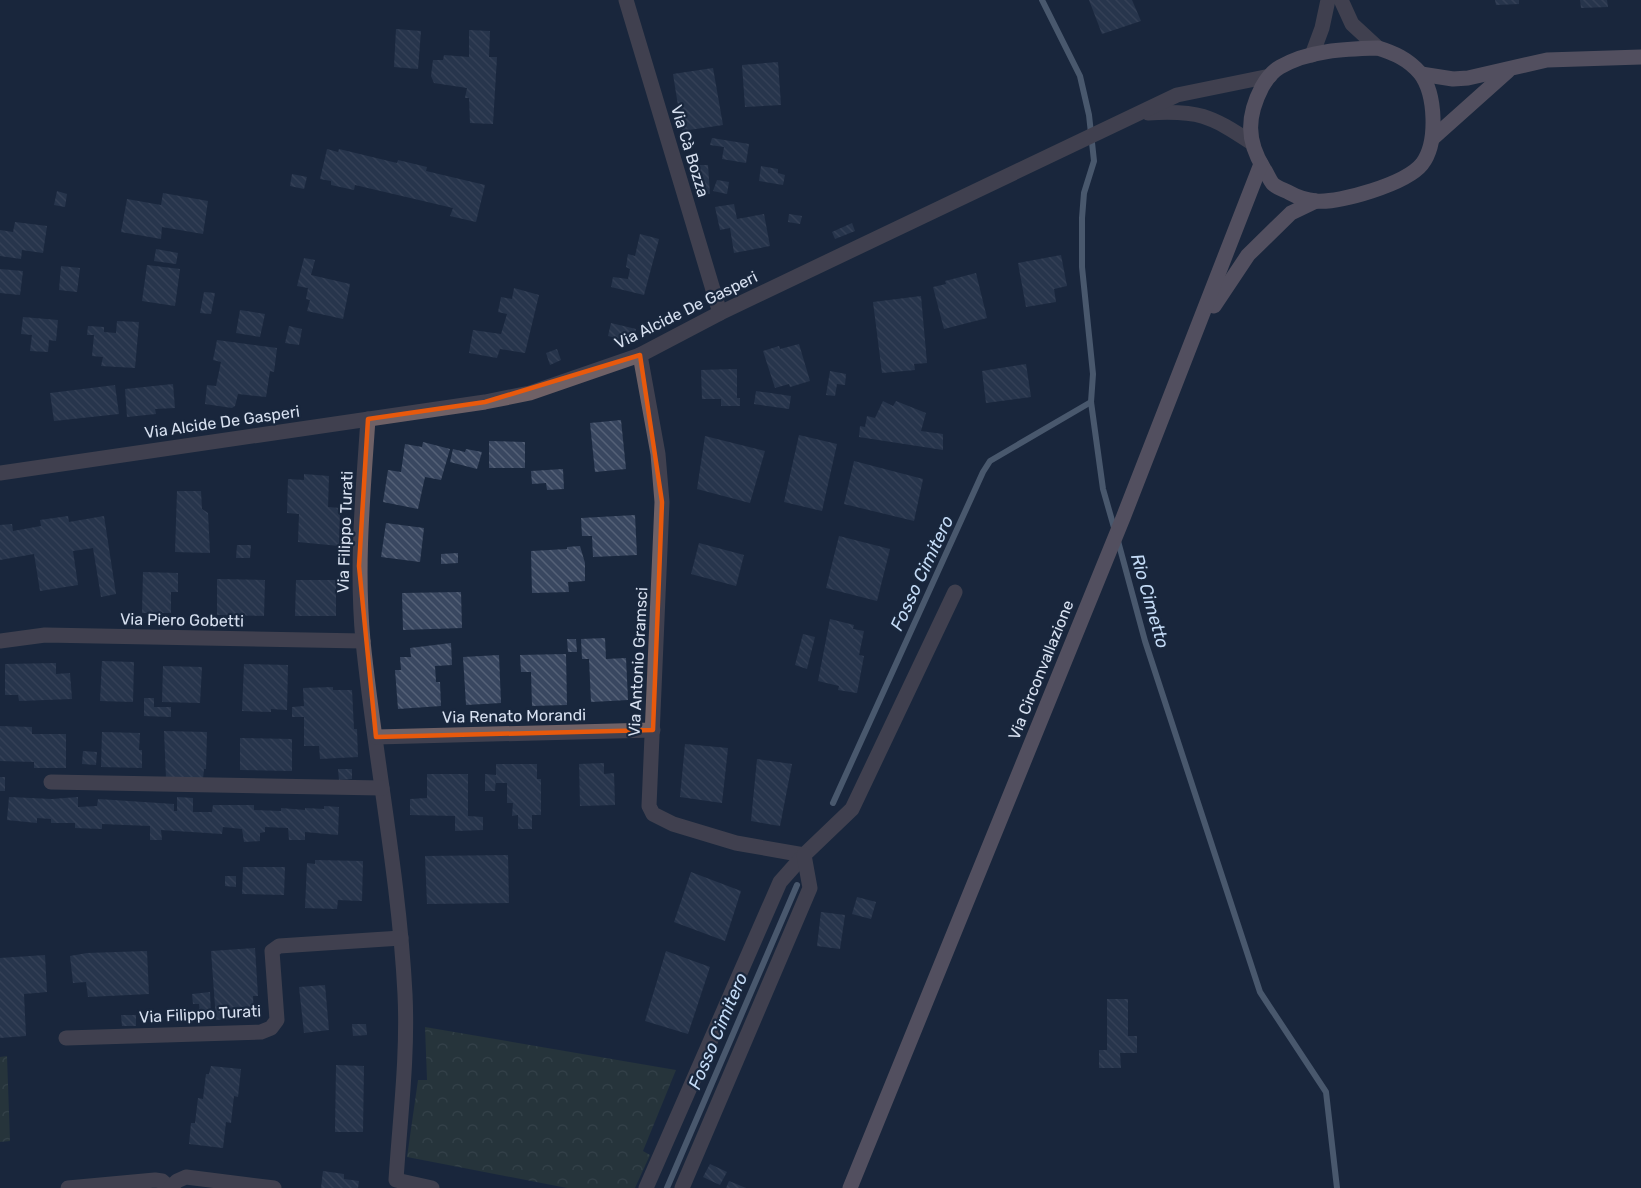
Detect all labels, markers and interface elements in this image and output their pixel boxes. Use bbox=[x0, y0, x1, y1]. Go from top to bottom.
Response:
street label: Via Cà Bozza bbox=[667, 103, 713, 199]
street label: Via Alcide De Gasperi bbox=[611, 267, 761, 353]
street label: Via Alcide De Gasperi bbox=[143, 402, 301, 442]
street label: Via Filippo Turati bbox=[333, 471, 357, 593]
water label: Fosso Cimitero bbox=[886, 512, 958, 634]
water label: Rio Cimetto bbox=[1126, 551, 1174, 651]
street label: Via Antonio Gramsci bbox=[625, 587, 651, 737]
street label: Via Circonvallazione bbox=[1004, 597, 1078, 743]
street label: Via Piero Gobetti bbox=[120, 609, 244, 631]
street label: Via Renato Morandi bbox=[442, 705, 586, 727]
water label: Fosso Cimitero bbox=[684, 969, 752, 1093]
street label: Via Filippo Turati bbox=[138, 1001, 262, 1027]

